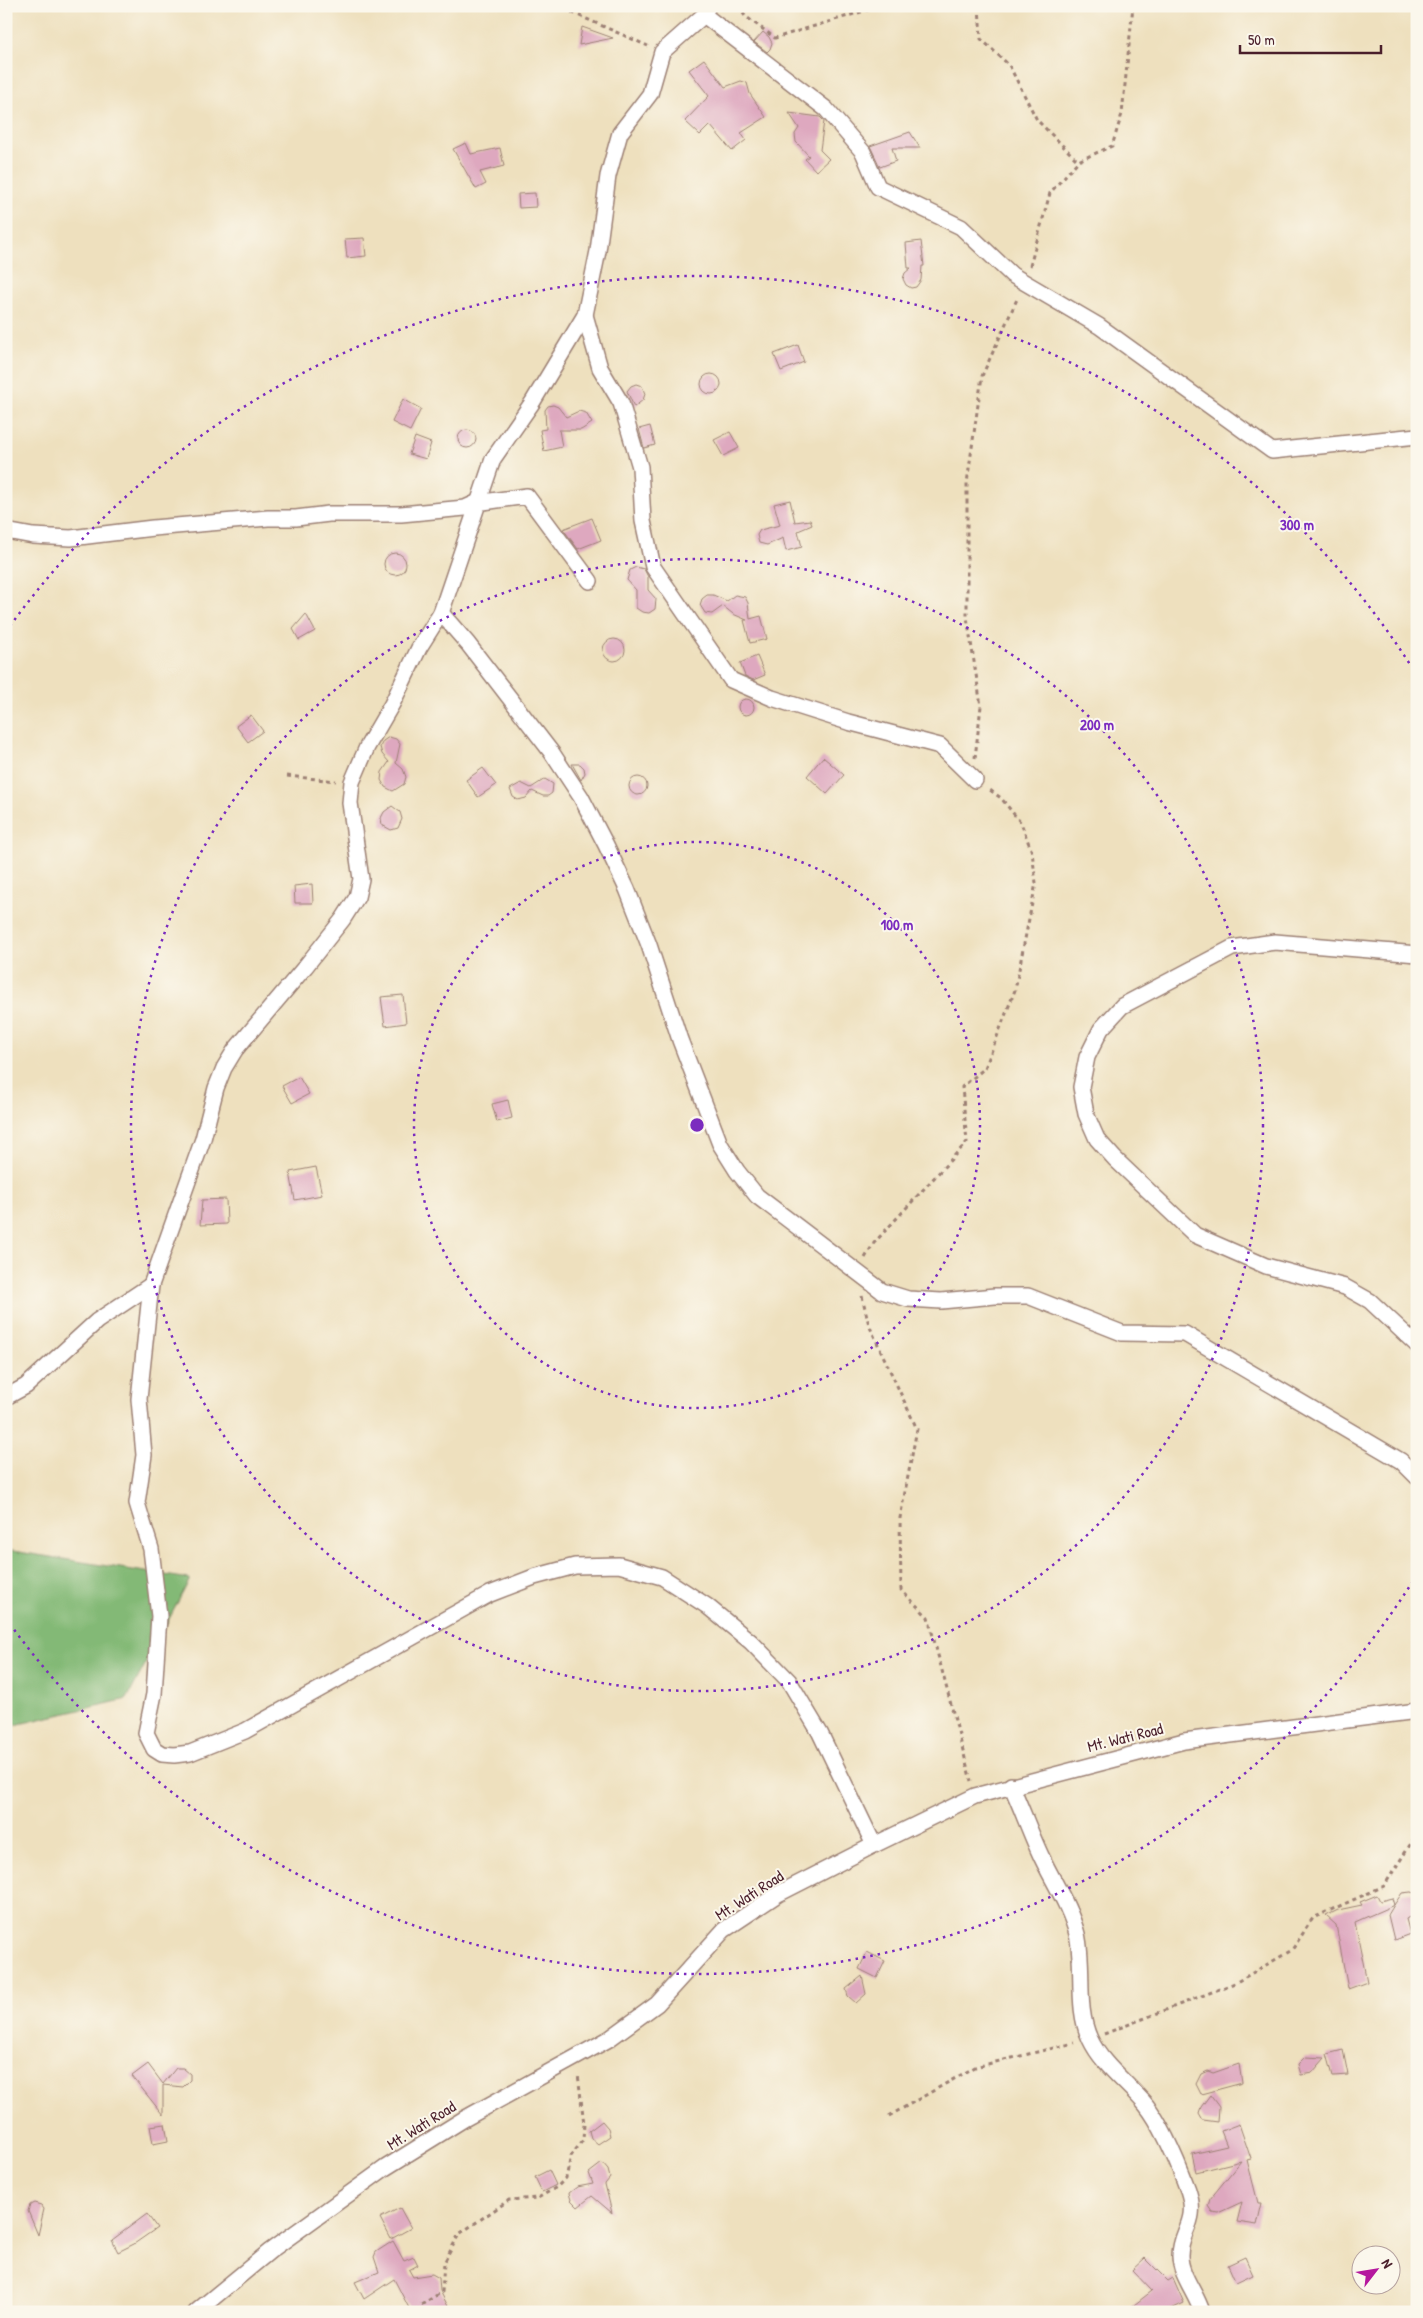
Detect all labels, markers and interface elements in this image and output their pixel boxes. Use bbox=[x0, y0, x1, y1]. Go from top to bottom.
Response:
scale bar bbox=[1240, 22, 1382, 54]
text: 50 m bbox=[1248, 29, 1275, 50]
text: 300 m bbox=[1280, 514, 1314, 535]
text: 200 m bbox=[1080, 714, 1114, 735]
text: 100 m bbox=[881, 914, 913, 935]
centre of rings bbox=[688, 1116, 706, 1134]
street label: Mt. Wati Road bbox=[1085, 1717, 1165, 1757]
street label: Mt. Wati Road bbox=[711, 1865, 787, 1925]
street label: Mt. Wati Road bbox=[382, 2095, 460, 2155]
north arrow bbox=[1350, 2246, 1400, 2296]
text: N bbox=[1378, 2255, 1398, 2272]

